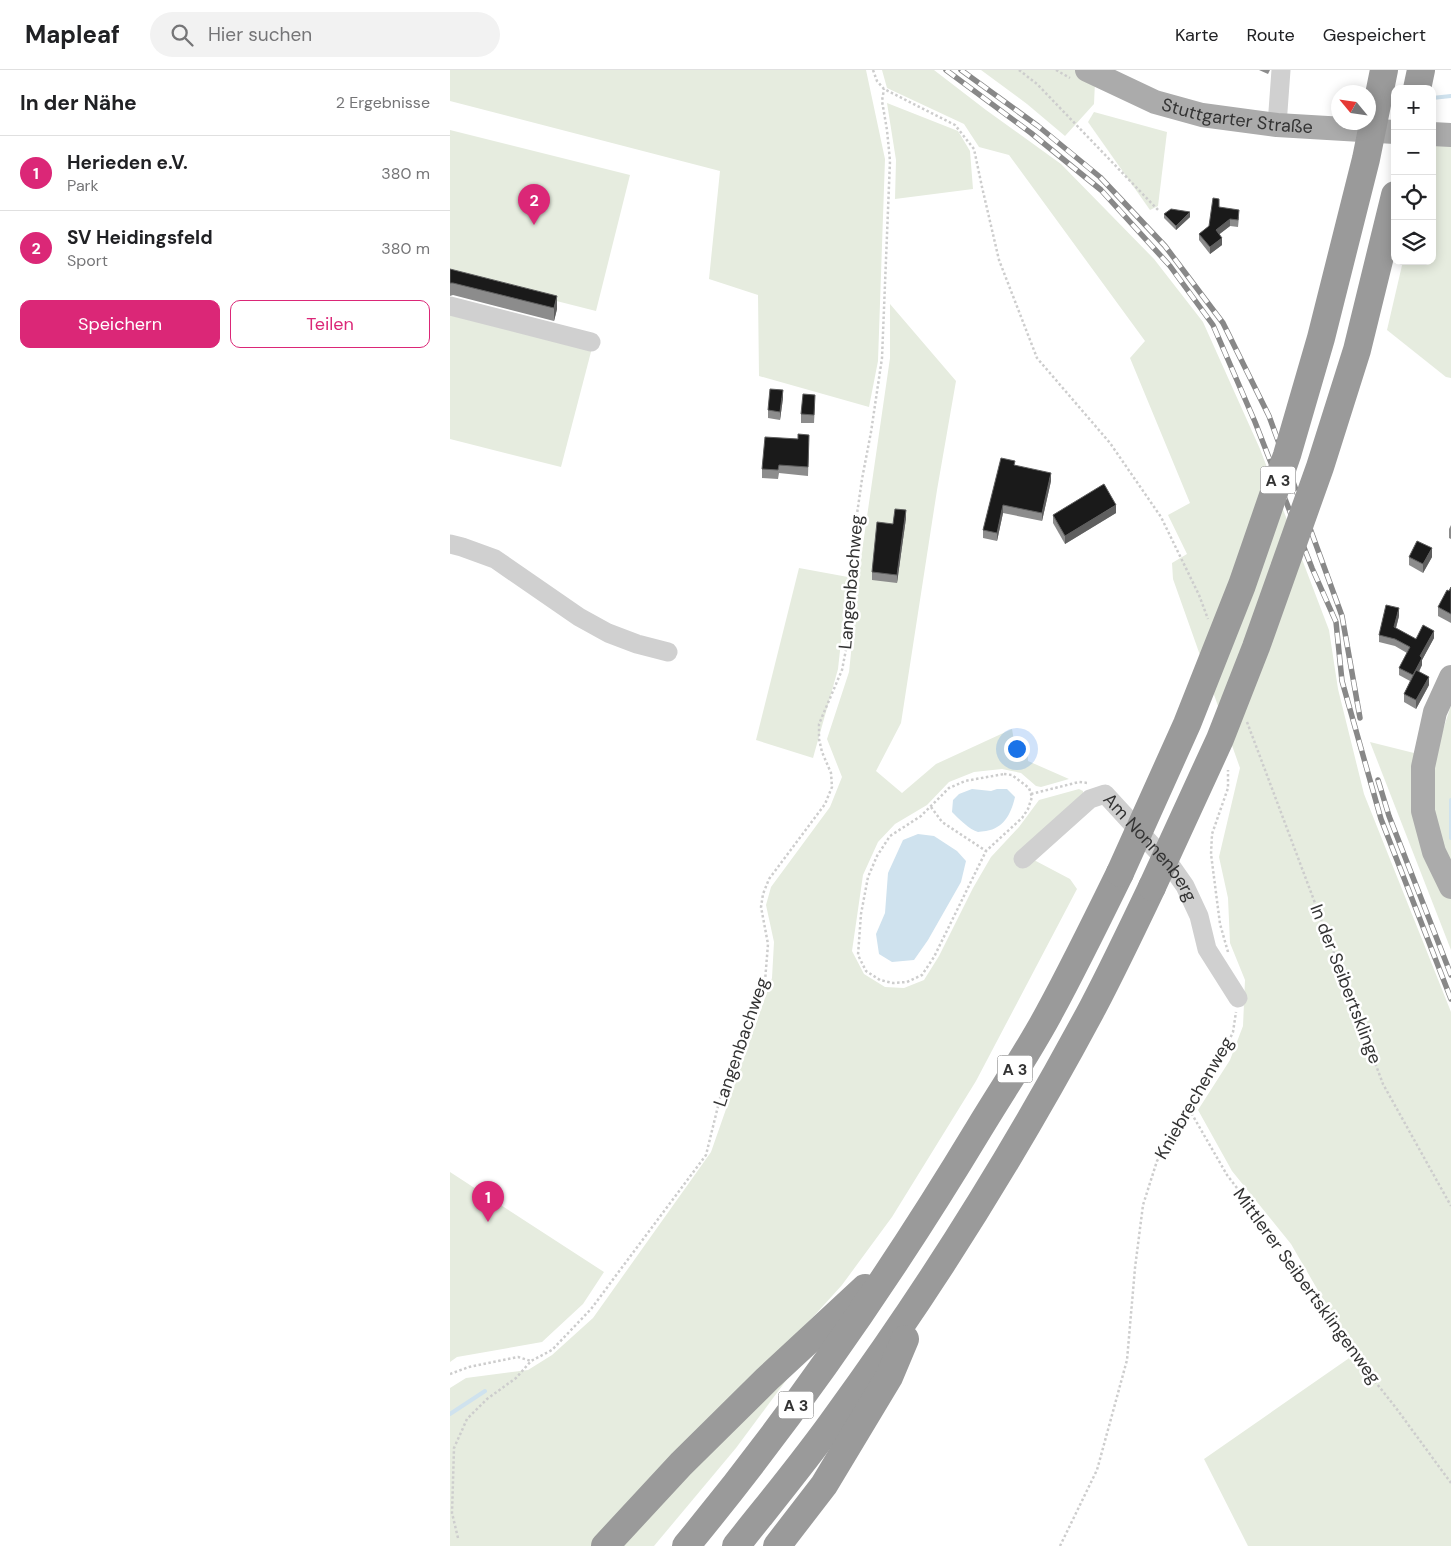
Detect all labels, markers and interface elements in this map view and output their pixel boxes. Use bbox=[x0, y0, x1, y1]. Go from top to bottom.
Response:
search box bbox=[150, 12, 500, 57]
text: Mapleaf bbox=[25, 19, 120, 50]
icon: search bbox=[168, 21, 196, 49]
text: Hier suchen bbox=[208, 22, 312, 47]
text: Karte bbox=[1175, 23, 1219, 47]
text: Route bbox=[1247, 23, 1295, 47]
text: Gespeichert bbox=[1323, 23, 1426, 47]
north arrow bbox=[1331, 85, 1376, 130]
map controls bbox=[1391, 85, 1436, 265]
button: + bbox=[1391, 85, 1436, 130]
text: In der Nähe bbox=[20, 89, 137, 117]
text: 2 Ergebnisse bbox=[336, 92, 430, 113]
street label: Stuttgarter Straße bbox=[1159, 92, 1314, 139]
button: − bbox=[1391, 130, 1436, 175]
text: Herieden e.V. bbox=[67, 150, 188, 175]
text: 1 bbox=[33, 163, 39, 184]
text: 380 m bbox=[381, 163, 430, 184]
text: Park bbox=[67, 175, 99, 196]
button: locate bbox=[1391, 175, 1436, 220]
pin: 2 bbox=[518, 184, 550, 225]
button: layers bbox=[1391, 220, 1436, 265]
text: SV Heidingsfeld bbox=[67, 225, 213, 250]
text: 2 bbox=[31, 238, 41, 259]
text: 380 m bbox=[381, 238, 430, 259]
text: Sport bbox=[67, 250, 108, 271]
button: Speichern bbox=[20, 300, 220, 348]
button: Teilen bbox=[230, 300, 430, 348]
road number: A 3 bbox=[1260, 466, 1296, 494]
street label: Langenbachweg bbox=[833, 514, 869, 650]
your location bbox=[1004, 736, 1030, 762]
street label: Am Nonnenberg bbox=[1098, 788, 1203, 905]
street label: In der Seibertsklinge bbox=[1304, 901, 1388, 1067]
street label: Langenbachweg bbox=[708, 974, 774, 1110]
street label: Kniebrechenweg bbox=[1149, 1032, 1239, 1164]
road number: A 3 bbox=[998, 1056, 1032, 1082]
pin: 1 bbox=[472, 1181, 504, 1222]
street label: Mittlerer Seibertsklingenweg bbox=[1228, 1183, 1386, 1389]
road number: A 3 bbox=[778, 1392, 814, 1418]

